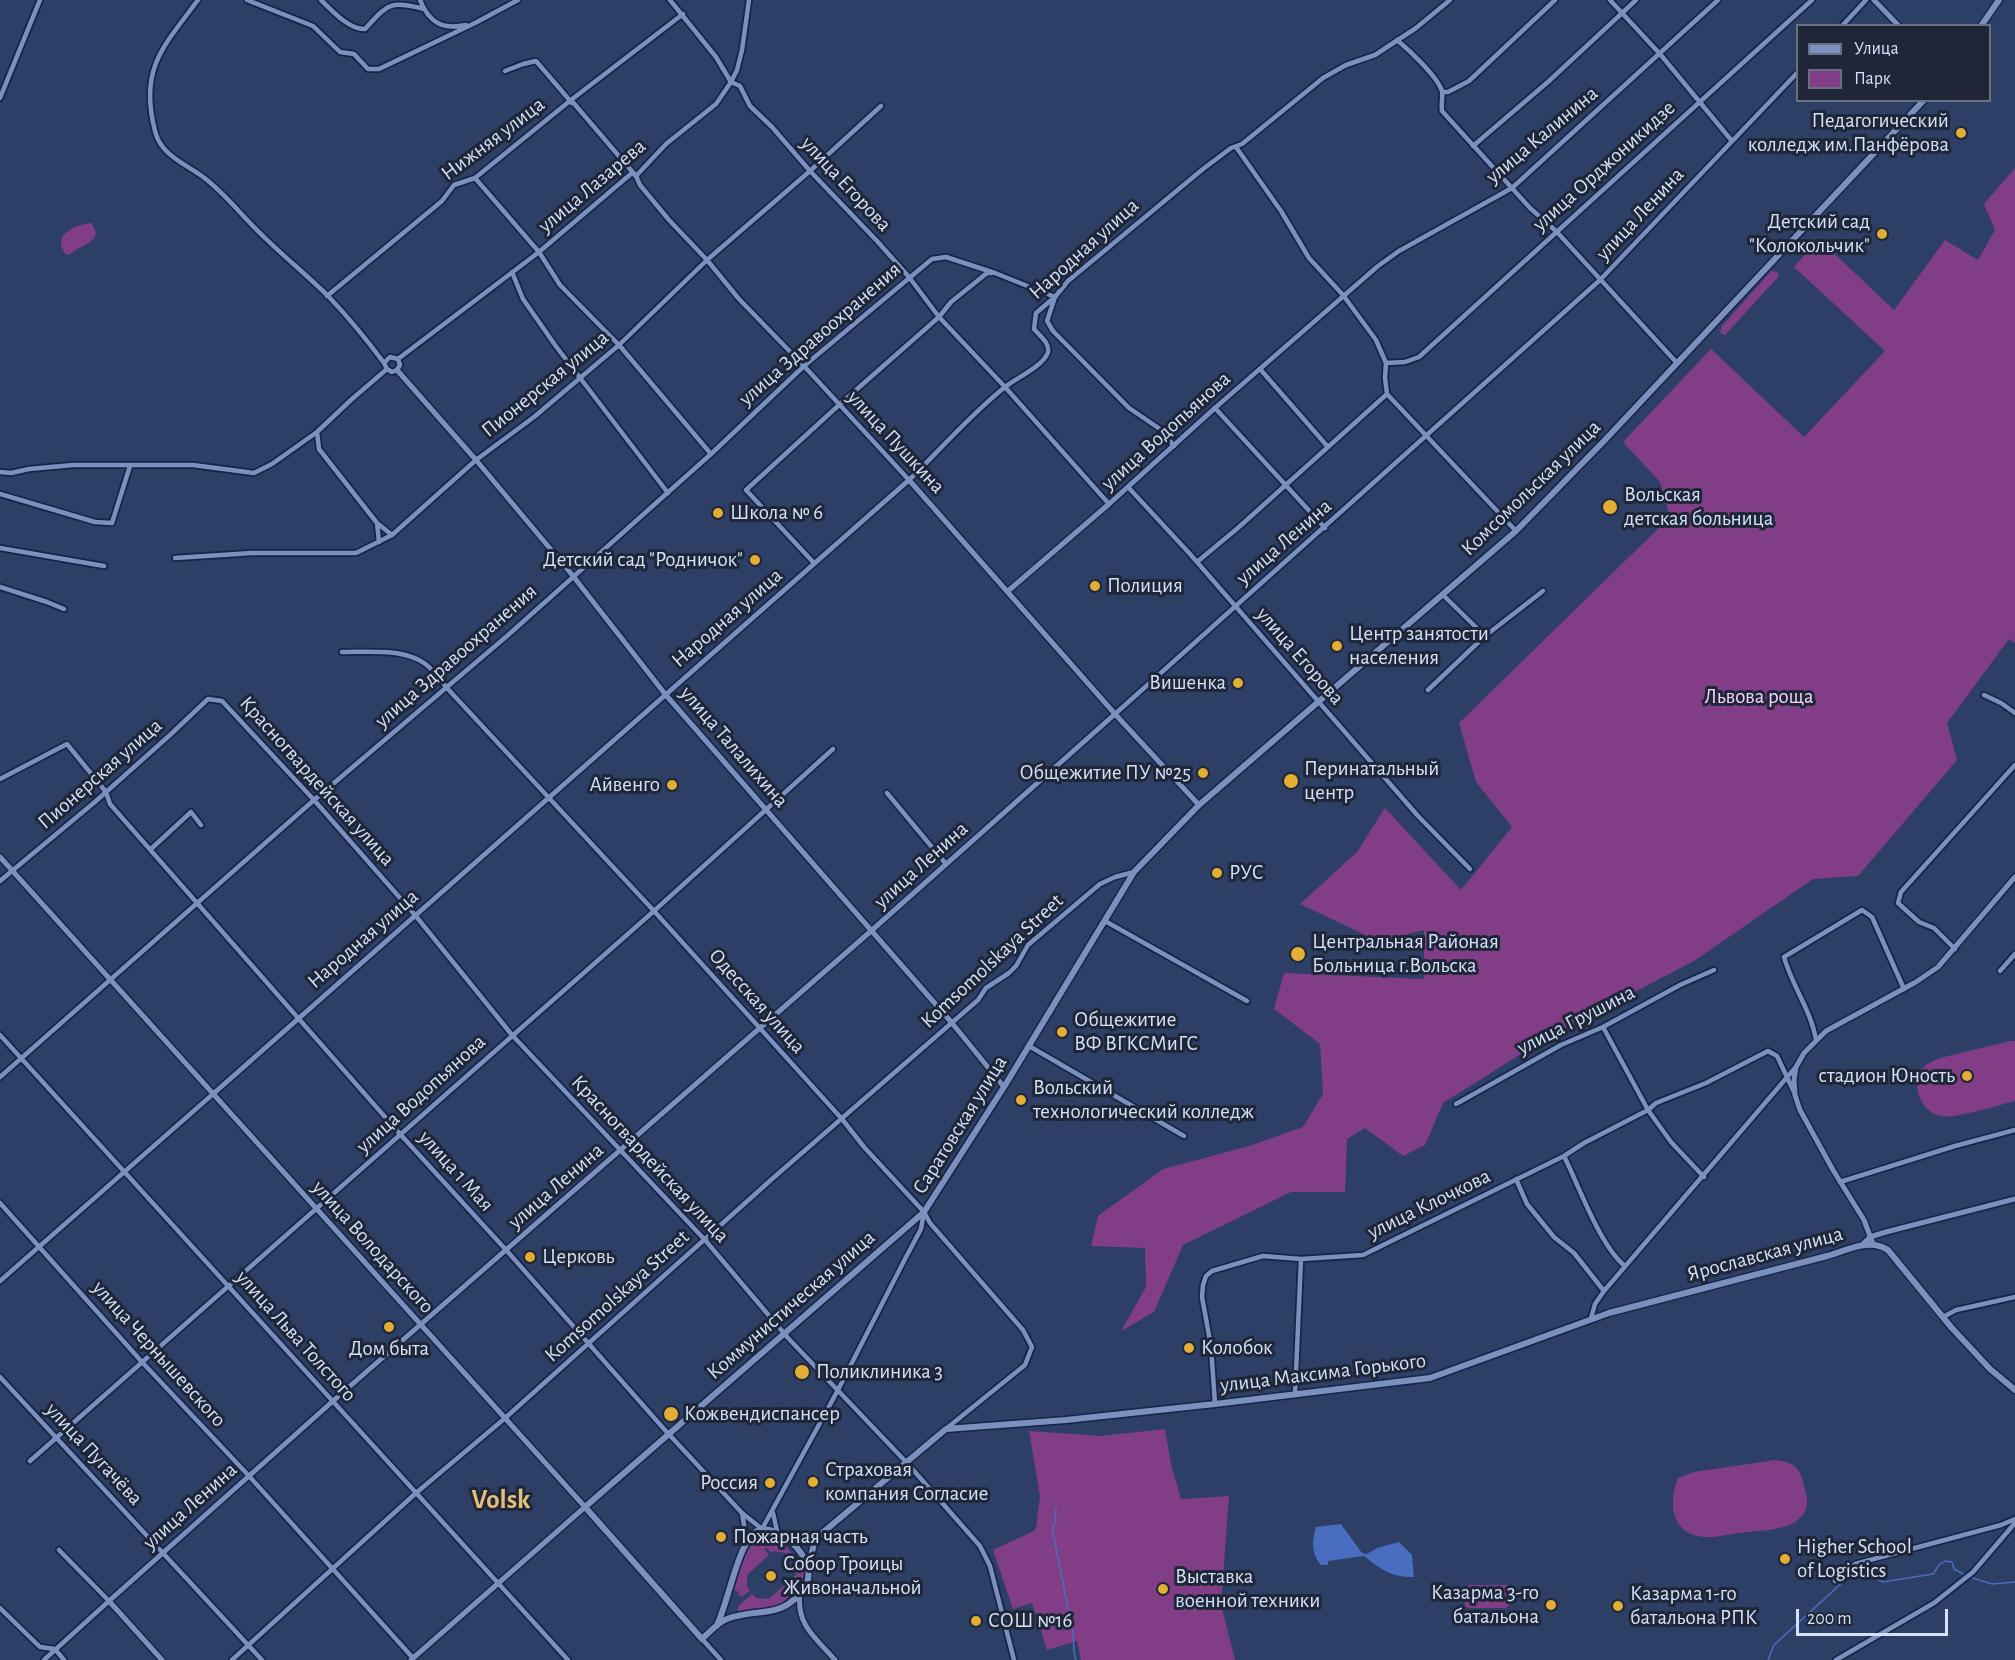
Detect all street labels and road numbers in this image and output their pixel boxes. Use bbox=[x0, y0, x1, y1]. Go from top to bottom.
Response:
street label: улица Калинина bbox=[1481, 81, 1603, 189]
street label: Нижняя улица bbox=[436, 92, 550, 186]
street label: улица Орджоникидзе bbox=[1528, 95, 1680, 237]
street label: улица Егорова bbox=[795, 131, 897, 237]
street label: улица Лазарева bbox=[533, 134, 651, 238]
street label: улица Ленина bbox=[1591, 162, 1689, 266]
street label: Народная улица bbox=[1024, 193, 1144, 305]
street label: улица Здравоохранения bbox=[734, 257, 906, 411]
street label: Пионерская улица bbox=[476, 325, 614, 443]
street label: улица Водопьянова bbox=[1096, 366, 1236, 496]
street label: улица Пушкина bbox=[842, 385, 950, 499]
street label: Комсомольская улица bbox=[1456, 415, 1606, 561]
street label: улица Ленина bbox=[1231, 494, 1337, 590]
street label: Народная улица bbox=[666, 563, 788, 673]
street label: улица Здравоохранения bbox=[370, 579, 542, 733]
street label: улица Егорова bbox=[1251, 602, 1349, 710]
street label: улица Талалихина bbox=[674, 681, 794, 813]
street label: Красногвардейская улица bbox=[234, 691, 400, 871]
street label: Пионерская улица bbox=[33, 713, 167, 835]
street label: улица Ленина bbox=[869, 816, 973, 914]
street label: Народная улица bbox=[302, 884, 424, 994]
street label: Komsomolskaya Street bbox=[916, 888, 1068, 1034]
street label: Одесская улица bbox=[703, 943, 811, 1059]
street label: улица Грушина bbox=[1513, 980, 1639, 1060]
street label: улица Водопьянова bbox=[351, 1029, 491, 1159]
street label: Саратовская улица bbox=[907, 1051, 1013, 1199]
street label: Красногвардейская улица bbox=[566, 1070, 734, 1248]
street label: улица 1 Мая bbox=[413, 1125, 499, 1217]
street label: улица Ленина bbox=[503, 1138, 609, 1234]
street label: улица Клочкова bbox=[1363, 1163, 1495, 1245]
street label: улица Володарского bbox=[307, 1175, 439, 1319]
street label: Ярославская улица bbox=[1684, 1221, 1846, 1287]
street label: Komsomolskaya Street bbox=[540, 1225, 694, 1367]
street label: Коммунистическая улица bbox=[702, 1225, 880, 1385]
street label: улица Льва Толстого bbox=[230, 1265, 362, 1407]
street label: улица Чернышевского bbox=[87, 1276, 231, 1432]
street label: улица Максима Горького bbox=[1219, 1348, 1427, 1398]
street label: улица Пугачёва bbox=[40, 1397, 148, 1511]
street label: улица Ленина bbox=[138, 1457, 242, 1555]

